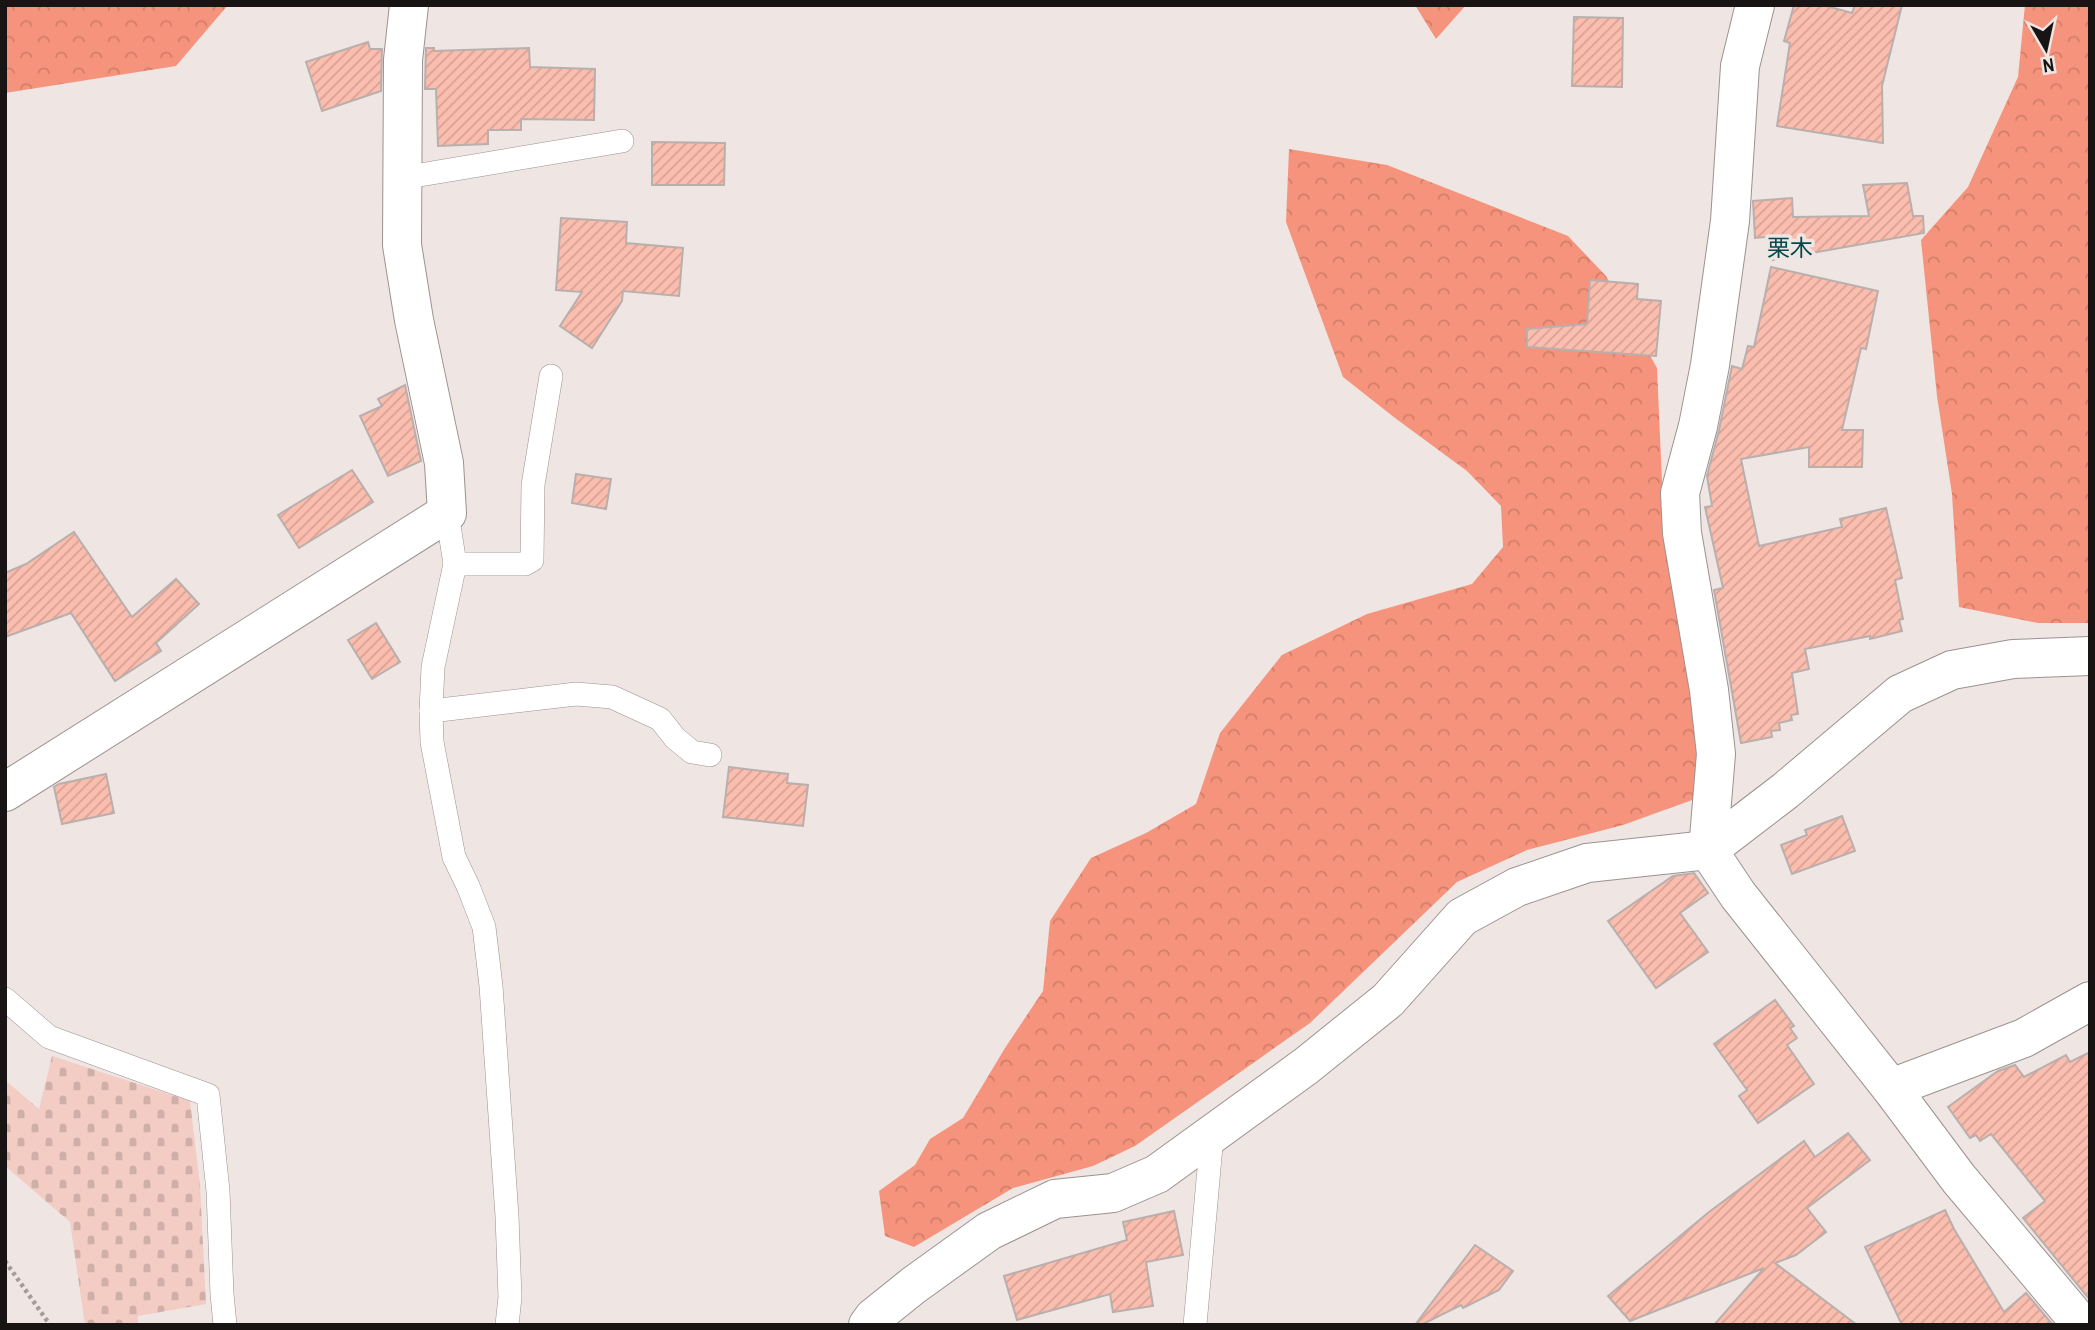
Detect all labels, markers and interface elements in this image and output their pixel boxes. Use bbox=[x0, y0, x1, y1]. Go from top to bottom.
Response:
north arrow bbox=[2011, 14, 2081, 84]
text: N bbox=[2041, 52, 2056, 80]
district label: 栗木 bbox=[1767, 232, 1813, 263]

